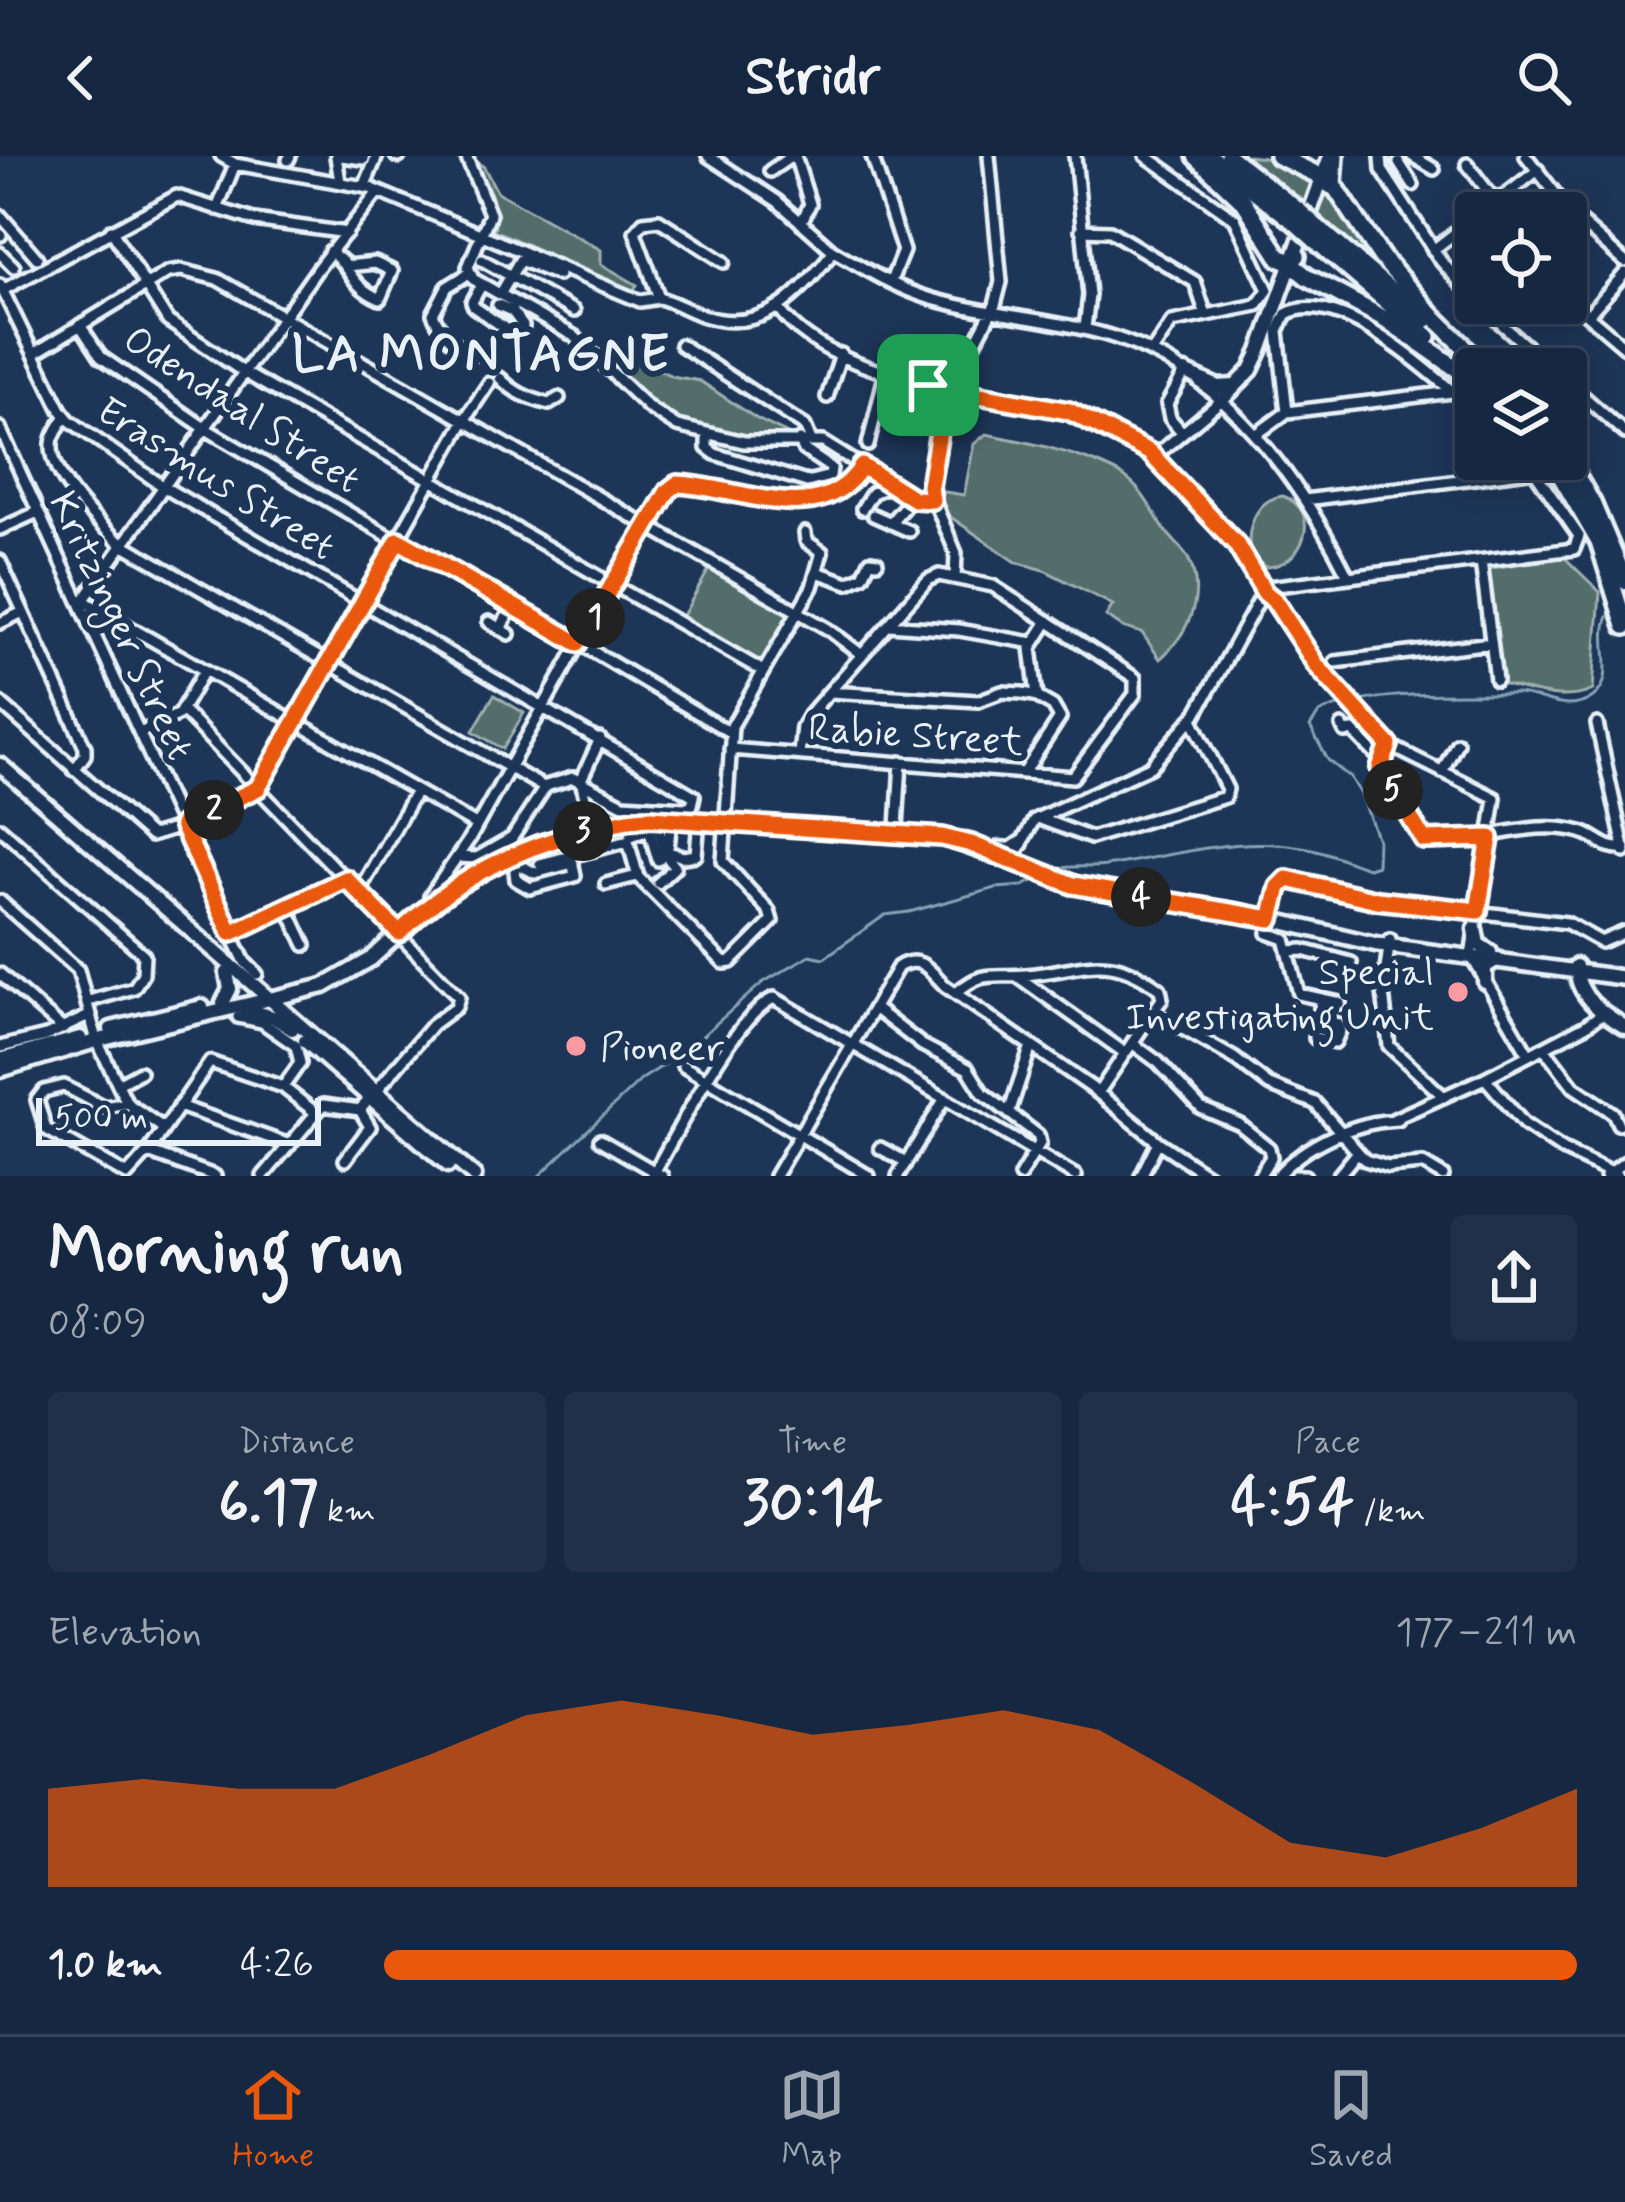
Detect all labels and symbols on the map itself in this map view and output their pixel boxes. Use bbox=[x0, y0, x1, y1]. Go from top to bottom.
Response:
street label: Odendaal Street bbox=[113, 315, 369, 507]
district label: LA MONTAGNE bbox=[292, 323, 672, 389]
pin bbox=[877, 334, 979, 436]
street label: Erasmus Street bbox=[86, 386, 344, 574]
street label: Kritzinger Street bbox=[33, 484, 204, 770]
pin: 1 bbox=[565, 588, 625, 648]
street label: Rabie Street bbox=[807, 704, 1025, 769]
pin: 5 bbox=[1363, 760, 1423, 820]
pin: 2 bbox=[184, 780, 244, 840]
pin: 3 bbox=[553, 801, 613, 861]
pin: 4 bbox=[1111, 867, 1171, 927]
place label: Special Investigating Unit bbox=[1125, 948, 1434, 1047]
marker: Special Investigating Unit bbox=[1445, 979, 1471, 1005]
place label: Pioneer bbox=[600, 1024, 725, 1075]
marker: Pioneer bbox=[563, 1033, 589, 1059]
scale bar bbox=[36, 1092, 321, 1145]

